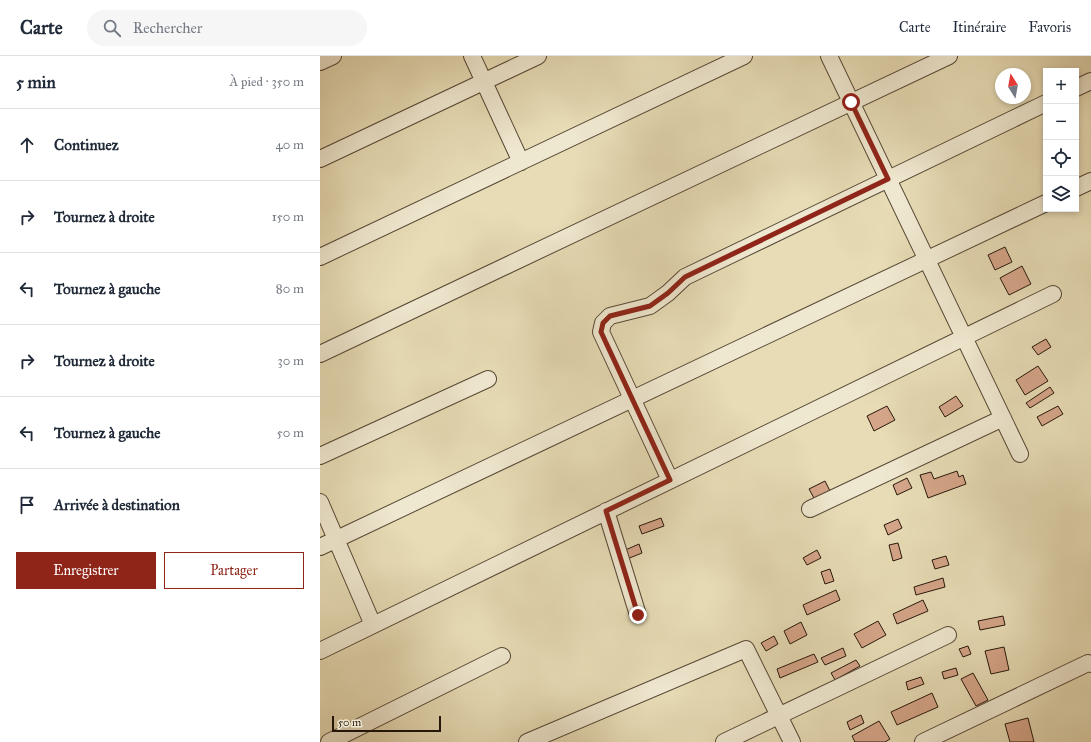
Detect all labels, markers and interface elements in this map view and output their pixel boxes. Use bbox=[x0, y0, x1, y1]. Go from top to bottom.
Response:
search box bbox=[87, 10, 367, 46]
text: Carte bbox=[20, 16, 63, 39]
icon: search bbox=[101, 17, 123, 39]
text: Rechercher bbox=[133, 19, 202, 37]
text: Carte bbox=[899, 19, 931, 36]
text: Itinéraire bbox=[953, 19, 1006, 36]
text: Favoris bbox=[1028, 19, 1071, 36]
north arrow bbox=[995, 68, 1031, 104]
map controls bbox=[1043, 68, 1079, 212]
button: + bbox=[1043, 68, 1079, 104]
text: 5 min bbox=[16, 72, 56, 93]
text: À pied · 350 m bbox=[230, 74, 304, 90]
route start bbox=[842, 93, 860, 111]
button: − bbox=[1043, 104, 1079, 140]
icon: ahead bbox=[16, 134, 38, 156]
text: Continuez bbox=[54, 136, 119, 154]
text: 40 m bbox=[275, 137, 304, 153]
button: locate bbox=[1043, 140, 1079, 176]
button: layers bbox=[1043, 176, 1079, 212]
icon: right bbox=[16, 206, 38, 228]
text: Tournez à droite bbox=[54, 208, 155, 226]
text: 150 m bbox=[272, 209, 304, 225]
icon: left bbox=[16, 278, 38, 300]
text: Tournez à gauche bbox=[54, 280, 161, 298]
text: 80 m bbox=[276, 281, 304, 297]
icon: right bbox=[16, 350, 38, 372]
text: Tournez à droite bbox=[54, 352, 155, 370]
text: 30 m bbox=[278, 353, 304, 369]
icon: left bbox=[16, 422, 38, 444]
text: Tournez à gauche bbox=[54, 424, 161, 442]
text: 50 m bbox=[277, 425, 304, 441]
icon: arrive bbox=[16, 494, 38, 516]
text: Arrivée à destination bbox=[54, 496, 180, 514]
button: Enregistrer bbox=[16, 552, 156, 589]
button: Partager bbox=[164, 552, 304, 589]
route end bbox=[629, 606, 647, 624]
scale bar bbox=[332, 714, 441, 733]
text: 50 m bbox=[338, 716, 361, 729]

